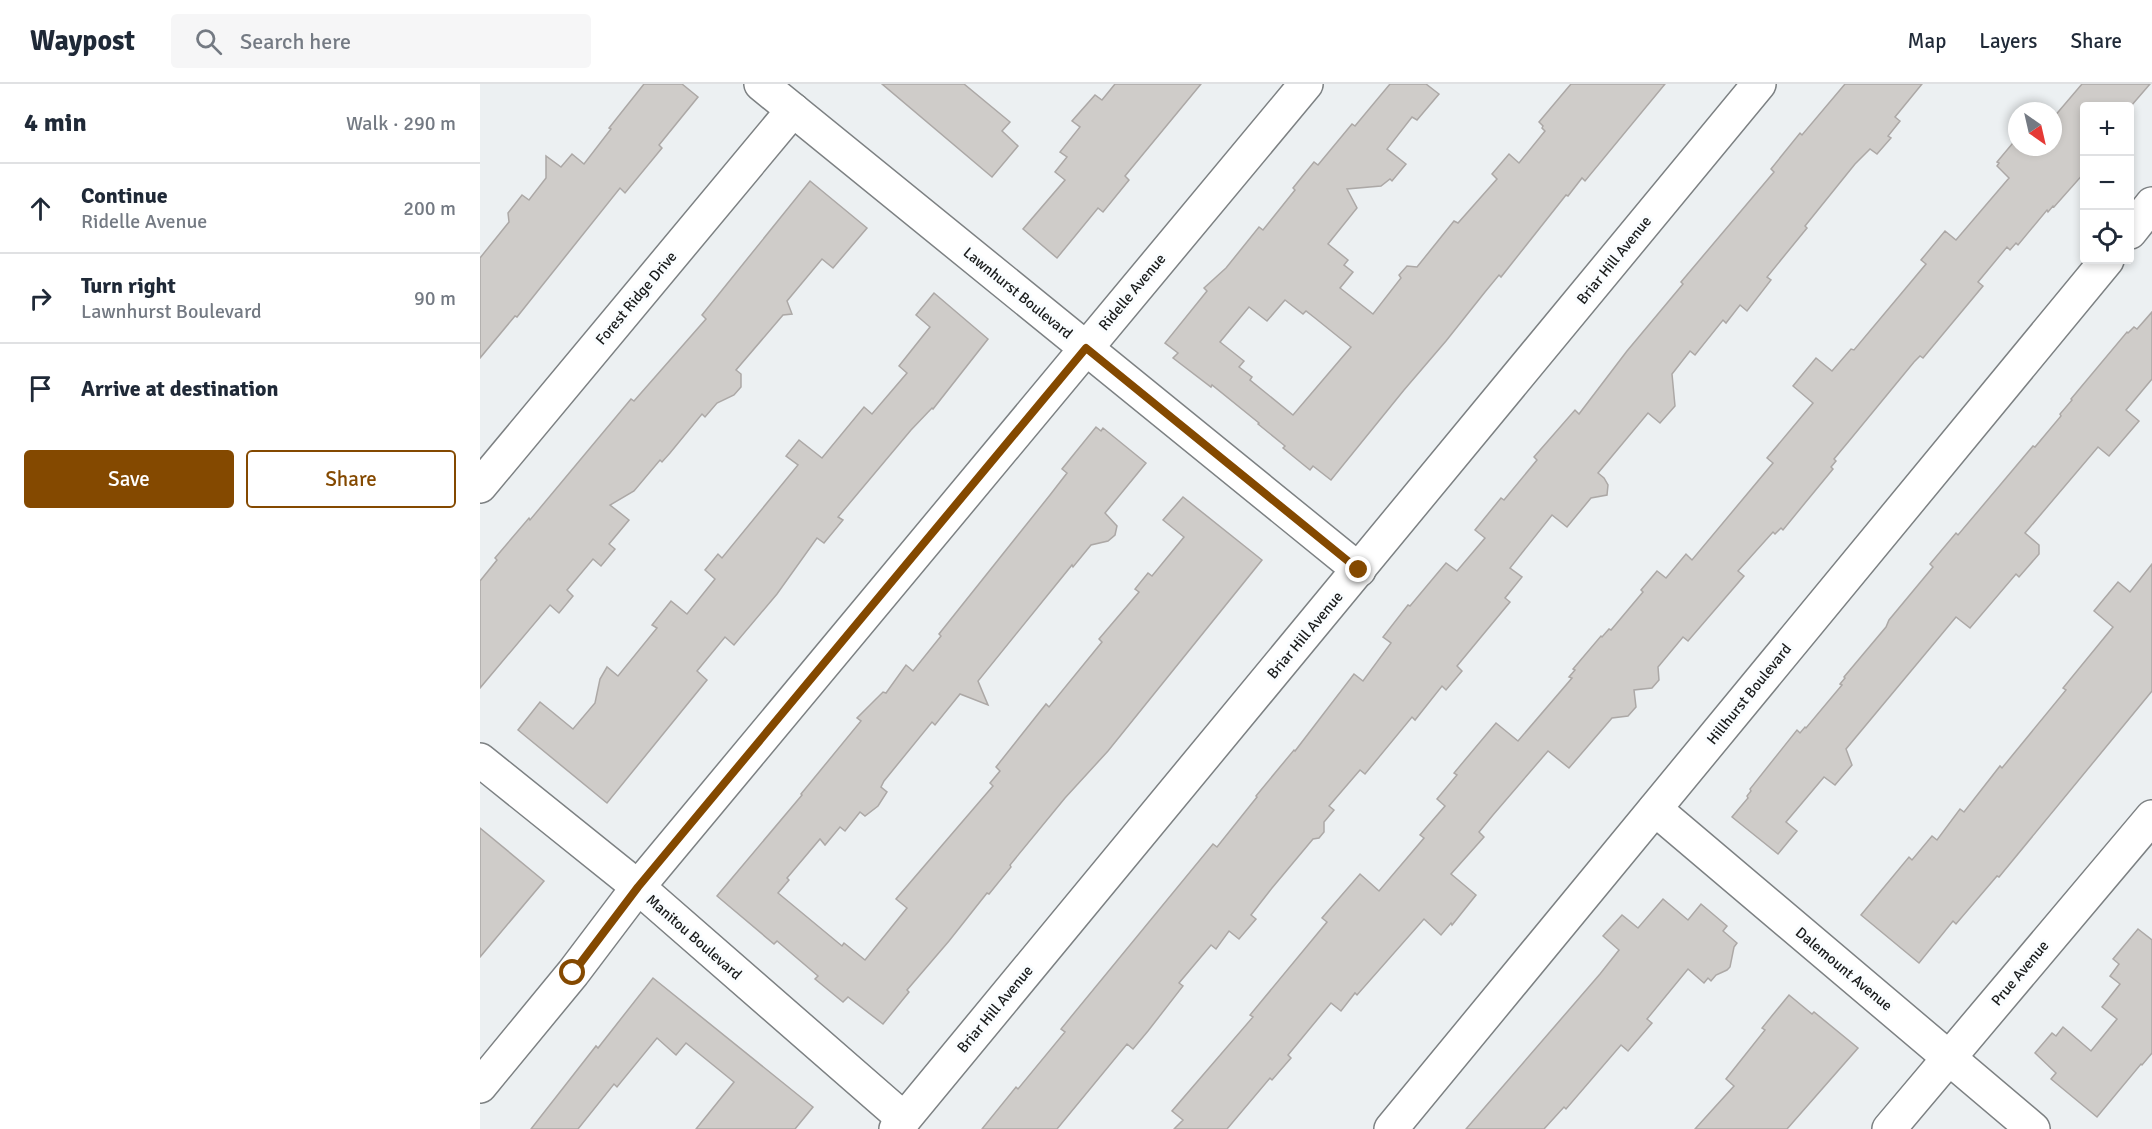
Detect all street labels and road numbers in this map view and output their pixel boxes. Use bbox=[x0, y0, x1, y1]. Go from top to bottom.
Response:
street label: Briar Hill Avenue bbox=[1573, 212, 1655, 308]
street label: Lawnhurst Boulevard bbox=[960, 243, 1076, 343]
street label: Forest Ridge Drive bbox=[592, 248, 680, 348]
street label: Ridelle Avenue bbox=[1095, 250, 1169, 334]
street label: Briar Hill Avenue bbox=[1263, 588, 1347, 682]
street label: Hillhurst Boulevard bbox=[1703, 640, 1795, 748]
street label: Manitou Boulevard bbox=[643, 891, 745, 983]
street label: Dalemount Avenue bbox=[1792, 923, 1896, 1015]
street label: Prue Avenue bbox=[1987, 937, 2053, 1009]
street label: Briar Hill Avenue bbox=[953, 962, 1037, 1056]

